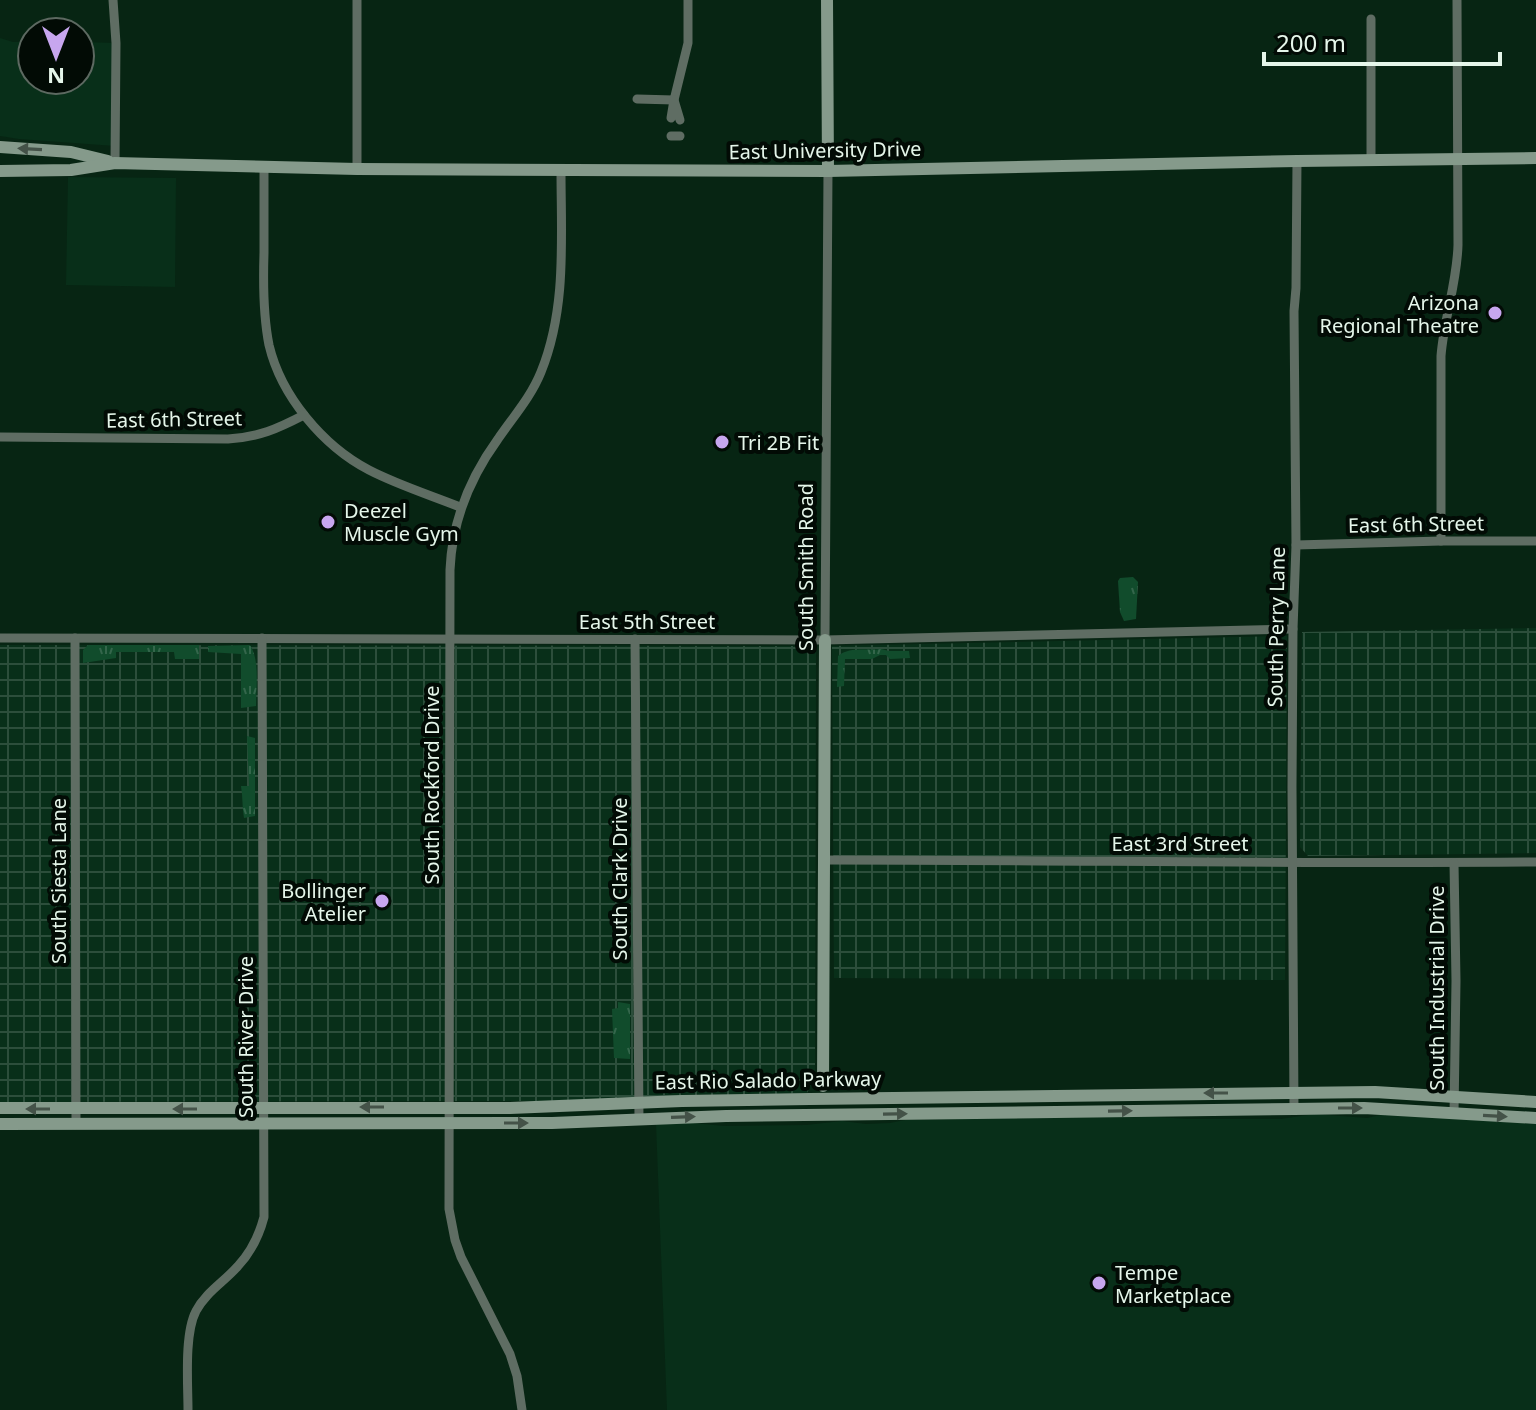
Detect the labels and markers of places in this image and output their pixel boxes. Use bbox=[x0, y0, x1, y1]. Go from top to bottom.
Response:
place label: Arizona Regional Theatre bbox=[1319, 289, 1479, 339]
marker: Arizona Regional Theatre bbox=[1486, 304, 1504, 322]
place label: Tri 2B Fit bbox=[738, 429, 819, 456]
marker: Tri 2B Fit bbox=[713, 433, 731, 451]
place label: Deezel Muscle Gym bbox=[344, 497, 459, 547]
marker: Deezel Muscle Gym bbox=[319, 513, 337, 531]
place label: Bollinger Atelier bbox=[281, 877, 366, 927]
marker: Bollinger Atelier bbox=[373, 892, 391, 910]
place label: Tempe Marketplace bbox=[1115, 1259, 1231, 1309]
marker: Tempe Marketplace bbox=[1090, 1274, 1108, 1292]

